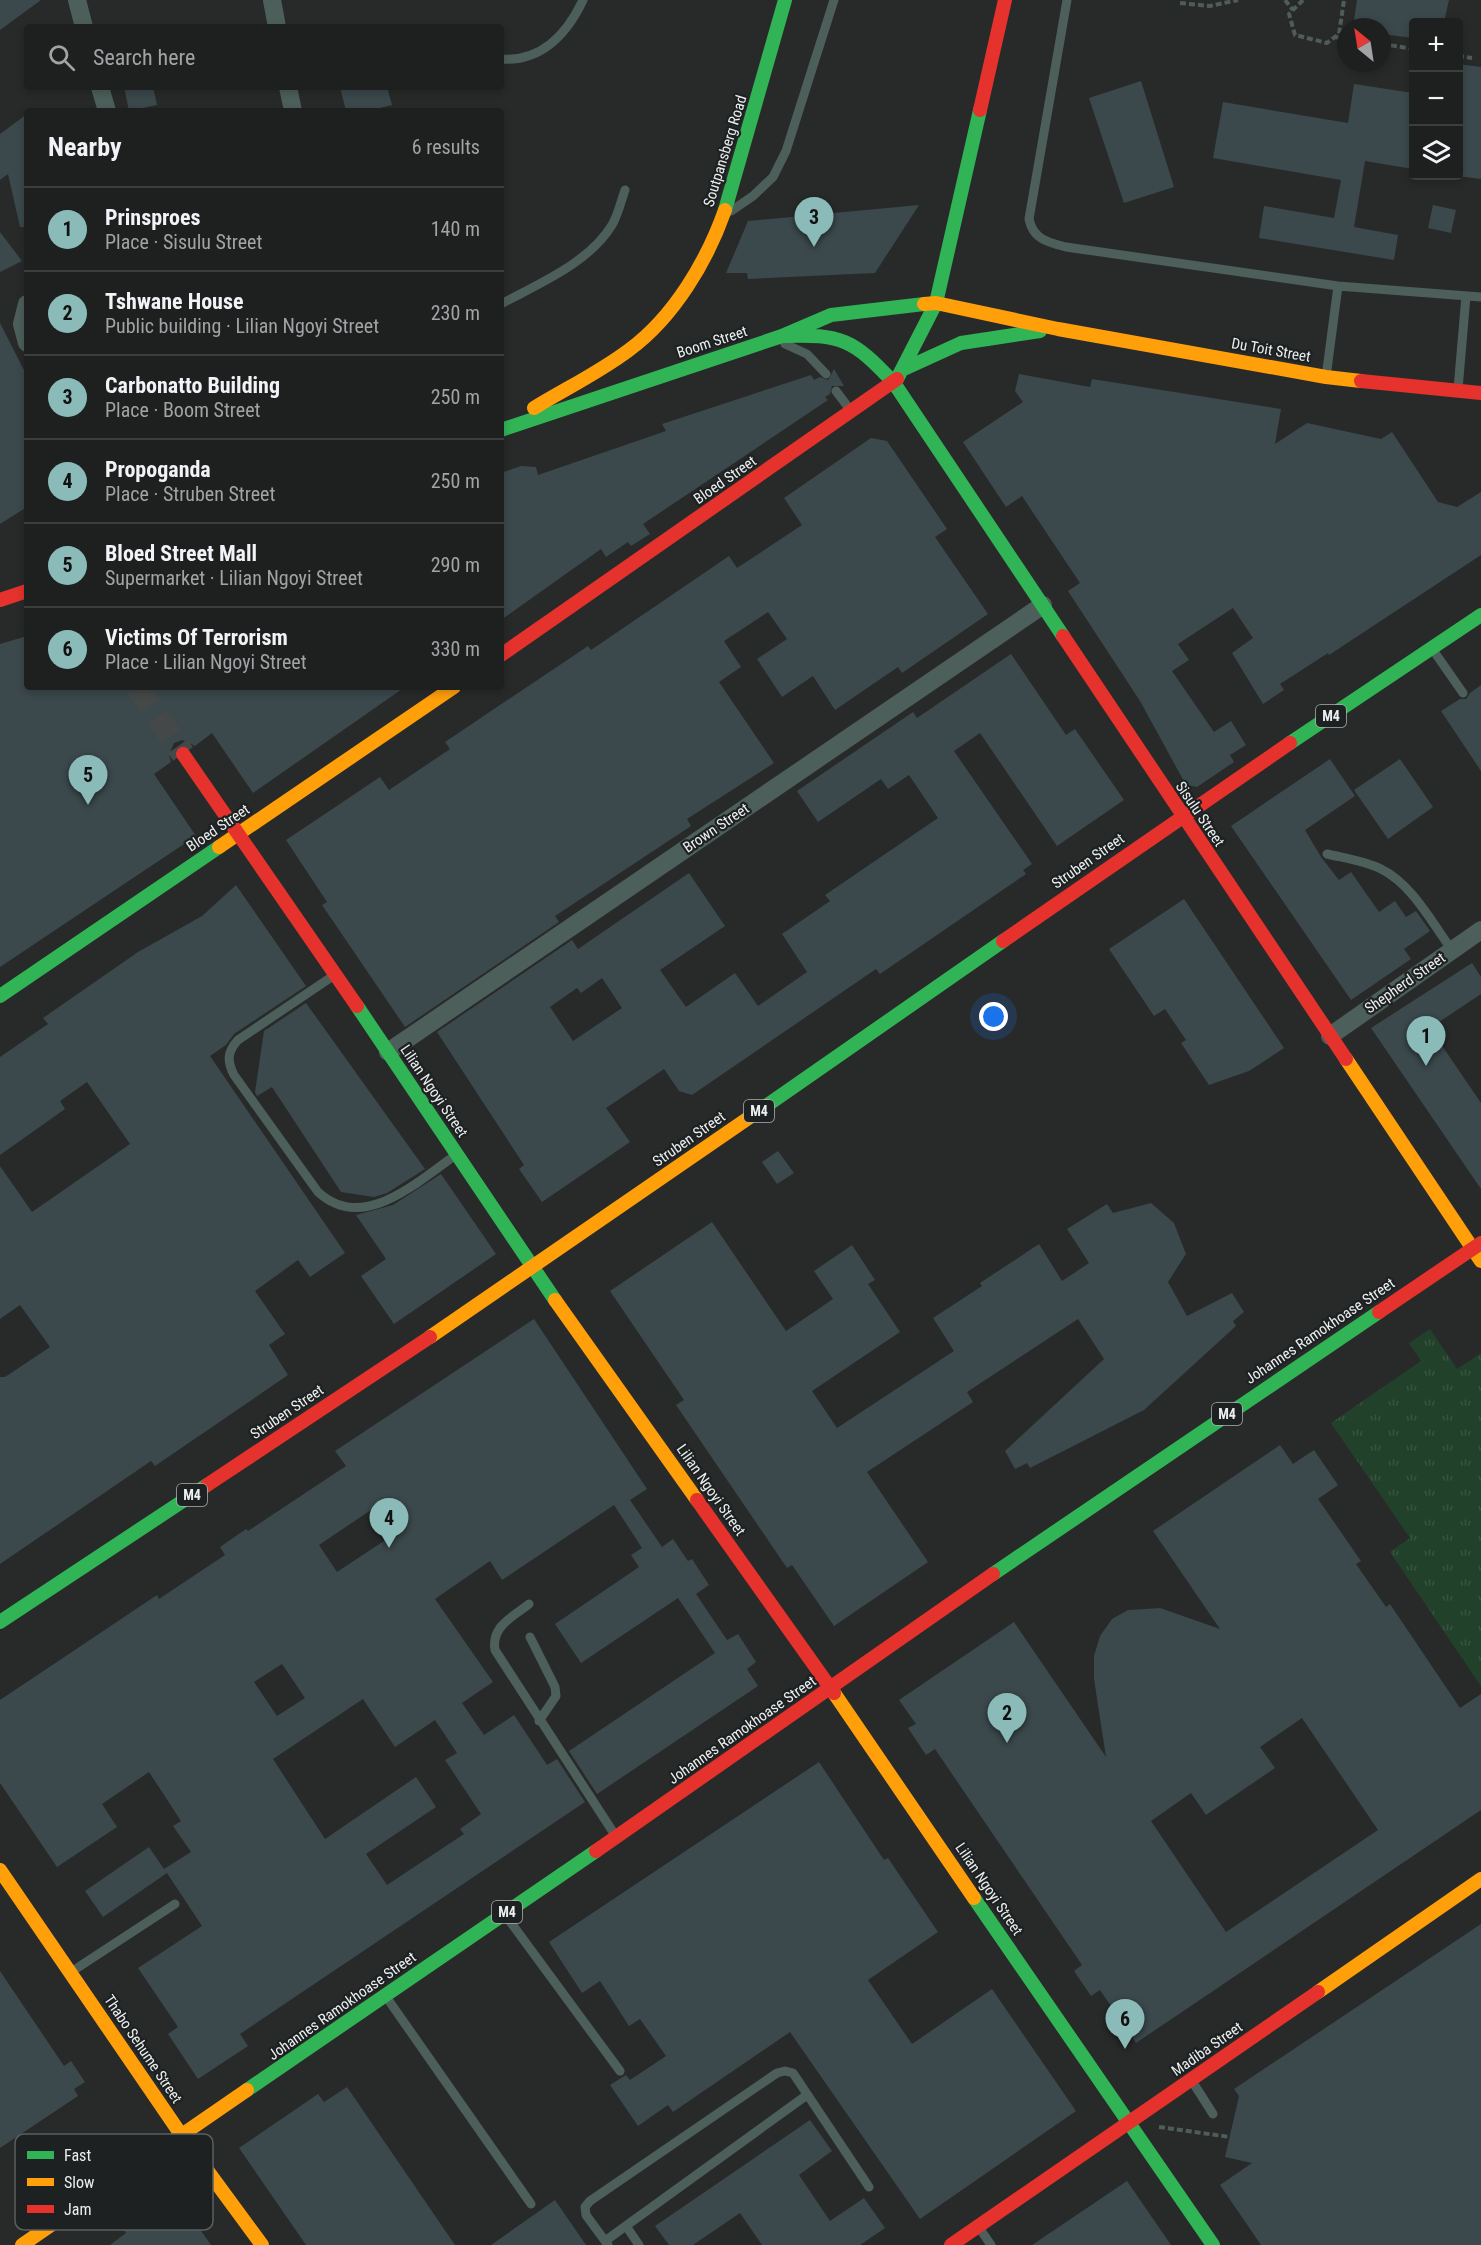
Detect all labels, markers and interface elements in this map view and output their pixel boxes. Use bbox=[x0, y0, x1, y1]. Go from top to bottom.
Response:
north arrow bbox=[1337, 18, 1391, 72]
map controls bbox=[1409, 18, 1463, 180]
button: + bbox=[1409, 18, 1463, 72]
search box bbox=[24, 24, 504, 90]
icon: search bbox=[45, 41, 78, 74]
text: Search here bbox=[93, 45, 195, 70]
button: − bbox=[1409, 72, 1463, 126]
street label: Soutpansberg Road bbox=[700, 93, 750, 209]
button: layers bbox=[1409, 126, 1463, 180]
text: Nearby bbox=[48, 132, 122, 162]
text: 6 results bbox=[412, 135, 480, 159]
pin: 3 bbox=[794, 198, 834, 247]
text: Prinsproes bbox=[105, 205, 200, 230]
text: 1 bbox=[62, 217, 73, 241]
text: 140 m bbox=[431, 217, 480, 241]
text: Place · Sisulu Street bbox=[105, 230, 262, 254]
text: Tshwane House bbox=[105, 289, 243, 314]
text: 2 bbox=[62, 301, 73, 325]
text: 230 m bbox=[431, 301, 480, 325]
text: Public building · Lilian Ngoyi Street bbox=[105, 314, 379, 338]
street label: Boom Street bbox=[674, 322, 750, 362]
street label: Du Toit Street bbox=[1230, 334, 1312, 366]
text: Carbonatto Building bbox=[105, 373, 280, 398]
text: 3 bbox=[62, 385, 73, 409]
text: 250 m bbox=[431, 385, 480, 409]
text: Place · Boom Street bbox=[105, 398, 260, 422]
street label: Bloed Street bbox=[690, 452, 760, 508]
text: Propoganda bbox=[105, 457, 211, 482]
text: 4 bbox=[62, 469, 73, 493]
text: 250 m bbox=[431, 469, 480, 493]
text: Place · Struben Street bbox=[105, 482, 275, 506]
text: Bloed Street Mall bbox=[105, 541, 257, 566]
text: 5 bbox=[62, 553, 73, 577]
text: 290 m bbox=[431, 553, 480, 577]
text: Supermarket · Lilian Ngoyi Street bbox=[105, 566, 363, 590]
text: Victims Of Terrorism bbox=[105, 625, 288, 650]
text: 6 bbox=[62, 637, 73, 661]
text: 330 m bbox=[431, 637, 480, 661]
text: Place · Lilian Ngoyi Street bbox=[105, 650, 307, 674]
road number: M4 bbox=[1316, 705, 1346, 727]
pin: 5 bbox=[68, 756, 107, 805]
street label: Sisulu Street bbox=[1172, 778, 1228, 850]
street label: Brown Street bbox=[680, 799, 752, 857]
street label: Bloed Street bbox=[183, 800, 253, 856]
street label: Struben Street bbox=[1048, 829, 1128, 893]
street label: Shepherd Street bbox=[1361, 949, 1449, 1017]
your location bbox=[979, 1002, 1008, 1031]
pin: 1 bbox=[1406, 1016, 1446, 1066]
street label: Lilian Ngoyi Street bbox=[396, 1041, 472, 1141]
road number: M4 bbox=[744, 1100, 774, 1122]
street label: Struben Street bbox=[649, 1107, 729, 1171]
street label: Johannes Ramokhoase Street bbox=[1242, 1274, 1398, 1388]
street label: Struben Street bbox=[247, 1381, 327, 1443]
road number: M4 bbox=[1212, 1403, 1242, 1425]
street label: Lilian Ngoyi Street bbox=[673, 1441, 749, 1539]
road number: M4 bbox=[177, 1484, 207, 1506]
pin: 4 bbox=[370, 1498, 408, 1548]
street label: Johannes Ramokhoase Street bbox=[665, 1672, 819, 1788]
pin: 2 bbox=[988, 1694, 1026, 1743]
street label: Lilian Ngoyi Street bbox=[951, 1839, 1027, 1939]
road number: M4 bbox=[492, 1901, 522, 1923]
street label: Johannes Ramokhoase Street bbox=[265, 1948, 419, 2064]
street label: Thabo Sehume Street bbox=[100, 1991, 186, 2107]
pin: 6 bbox=[1106, 2000, 1144, 2049]
street label: Madiba Street bbox=[1168, 2018, 1246, 2080]
legend bbox=[15, 2134, 213, 2230]
text: Fast bbox=[64, 2146, 91, 2165]
text: Slow bbox=[64, 2173, 94, 2192]
text: Jam bbox=[64, 2200, 91, 2219]

